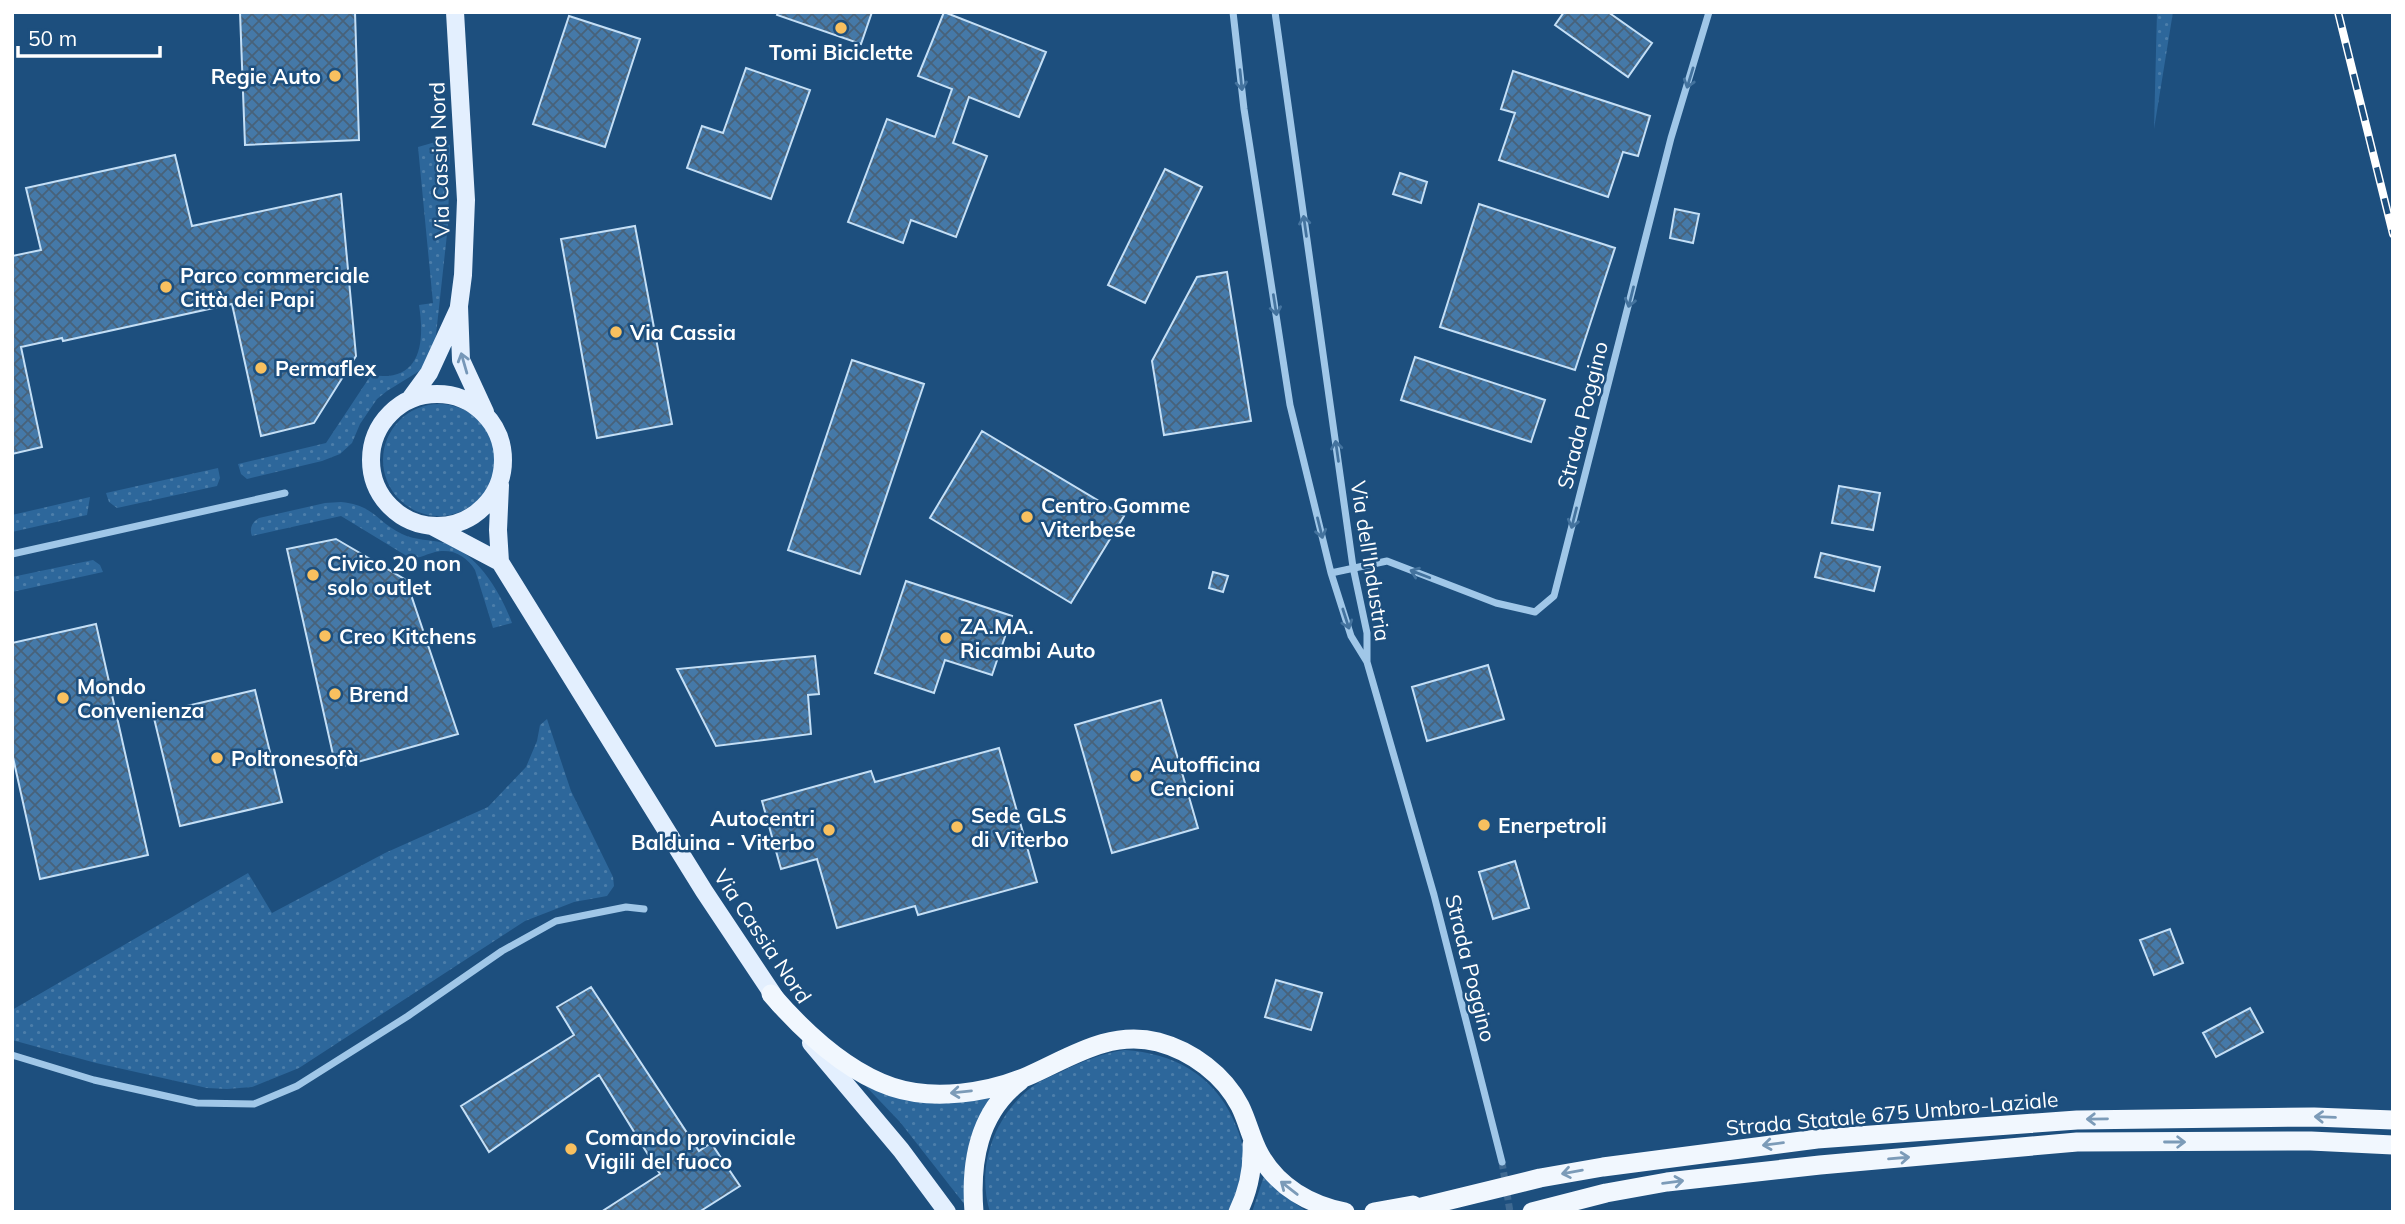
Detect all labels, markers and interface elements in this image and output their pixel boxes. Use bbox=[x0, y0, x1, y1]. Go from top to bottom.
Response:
scale bar bbox=[18, 14, 159, 58]
marker: Tomi Biciclette bbox=[833, 20, 849, 36]
text: 50 m bbox=[28, 25, 77, 51]
place label: Tomi Biciclette bbox=[769, 39, 913, 65]
place label: Regie Auto bbox=[211, 63, 321, 89]
one-way arrow bbox=[1682, 66, 1695, 88]
marker: Regie Auto bbox=[327, 68, 343, 84]
one-way arrow bbox=[1234, 68, 1247, 91]
street label: Via Cassia Nord bbox=[423, 82, 455, 238]
one-way arrow bbox=[1298, 215, 1311, 238]
place label: Parco commerciale Città dei Papi bbox=[180, 262, 369, 312]
marker: Parco commerciale Città dei Papi bbox=[158, 279, 174, 295]
one-way arrow bbox=[1624, 285, 1637, 308]
one-way arrow bbox=[1269, 293, 1282, 316]
place label: Via Cassia bbox=[629, 319, 736, 345]
marker: Via Cassia bbox=[608, 324, 624, 340]
street label: Strada Poggino bbox=[1551, 339, 1613, 491]
one-way arrow bbox=[457, 353, 470, 375]
place label: Permaflex bbox=[275, 355, 377, 381]
marker: Permaflex bbox=[253, 360, 269, 376]
one-way arrow bbox=[1330, 440, 1343, 463]
street label: Via dell'Industria bbox=[1346, 479, 1396, 643]
place label: Centro Gomme Viterbese bbox=[1040, 492, 1190, 542]
one-way arrow bbox=[1567, 506, 1580, 529]
marker: Centro Gomme Viterbese bbox=[1019, 509, 1035, 525]
one-way arrow bbox=[1314, 516, 1327, 539]
place label: Civico 20 non solo outlet bbox=[327, 550, 461, 600]
one-way arrow bbox=[1410, 566, 1432, 579]
marker: Civico 20 non solo outlet bbox=[305, 567, 321, 583]
one-way arrow bbox=[1340, 608, 1353, 630]
place label: ZA.MA. Ricambi Auto bbox=[960, 613, 1095, 663]
place label: Creo Kitchens bbox=[339, 623, 476, 649]
marker: Creo Kitchens bbox=[317, 628, 333, 644]
marker: ZA.MA. Ricambi Auto bbox=[938, 630, 954, 646]
place label: Mondo Convenienza bbox=[77, 673, 205, 723]
place label: Brend bbox=[349, 681, 409, 707]
marker: Brend bbox=[327, 686, 343, 702]
marker: Mondo Convenienza bbox=[55, 690, 71, 706]
place label: Poltronesofà bbox=[231, 745, 359, 771]
marker: Poltronesofà bbox=[209, 750, 225, 766]
place label: Autofficina Cencioni bbox=[1150, 751, 1261, 801]
marker: Autofficina Cencioni bbox=[1128, 768, 1144, 784]
place label: Sede GLS di Viterbo bbox=[971, 802, 1069, 852]
place label: Autocentri Balduina - Viterbo bbox=[631, 805, 815, 855]
place label: Enerpetroli bbox=[1498, 812, 1607, 838]
marker: Enerpetroli bbox=[1476, 817, 1492, 833]
marker: Sede GLS di Viterbo bbox=[949, 819, 965, 835]
marker: Autocentri Balduina - Viterbo bbox=[821, 822, 837, 838]
street label: Via Cassia Nord bbox=[709, 864, 817, 1008]
street label: Strada Poggino bbox=[1440, 892, 1502, 1044]
one-way arrow bbox=[950, 1086, 972, 1099]
street label: Strada Statale 675 Umbro-Laziale bbox=[1725, 1086, 2059, 1140]
one-way arrow bbox=[2313, 1111, 2336, 1124]
one-way arrow bbox=[2086, 1112, 2109, 1126]
place label: Comando provinciale Vigili del fuoco bbox=[584, 1124, 796, 1174]
one-way arrow bbox=[2163, 1135, 2186, 1149]
one-way arrow bbox=[1762, 1138, 1784, 1151]
marker: Comando provinciale Vigili del fuoco bbox=[563, 1141, 579, 1157]
one-way arrow bbox=[1888, 1151, 1910, 1164]
one-way arrow bbox=[1561, 1166, 1584, 1179]
one-way arrow bbox=[1661, 1175, 1684, 1188]
one-way arrow bbox=[1281, 1180, 1299, 1195]

